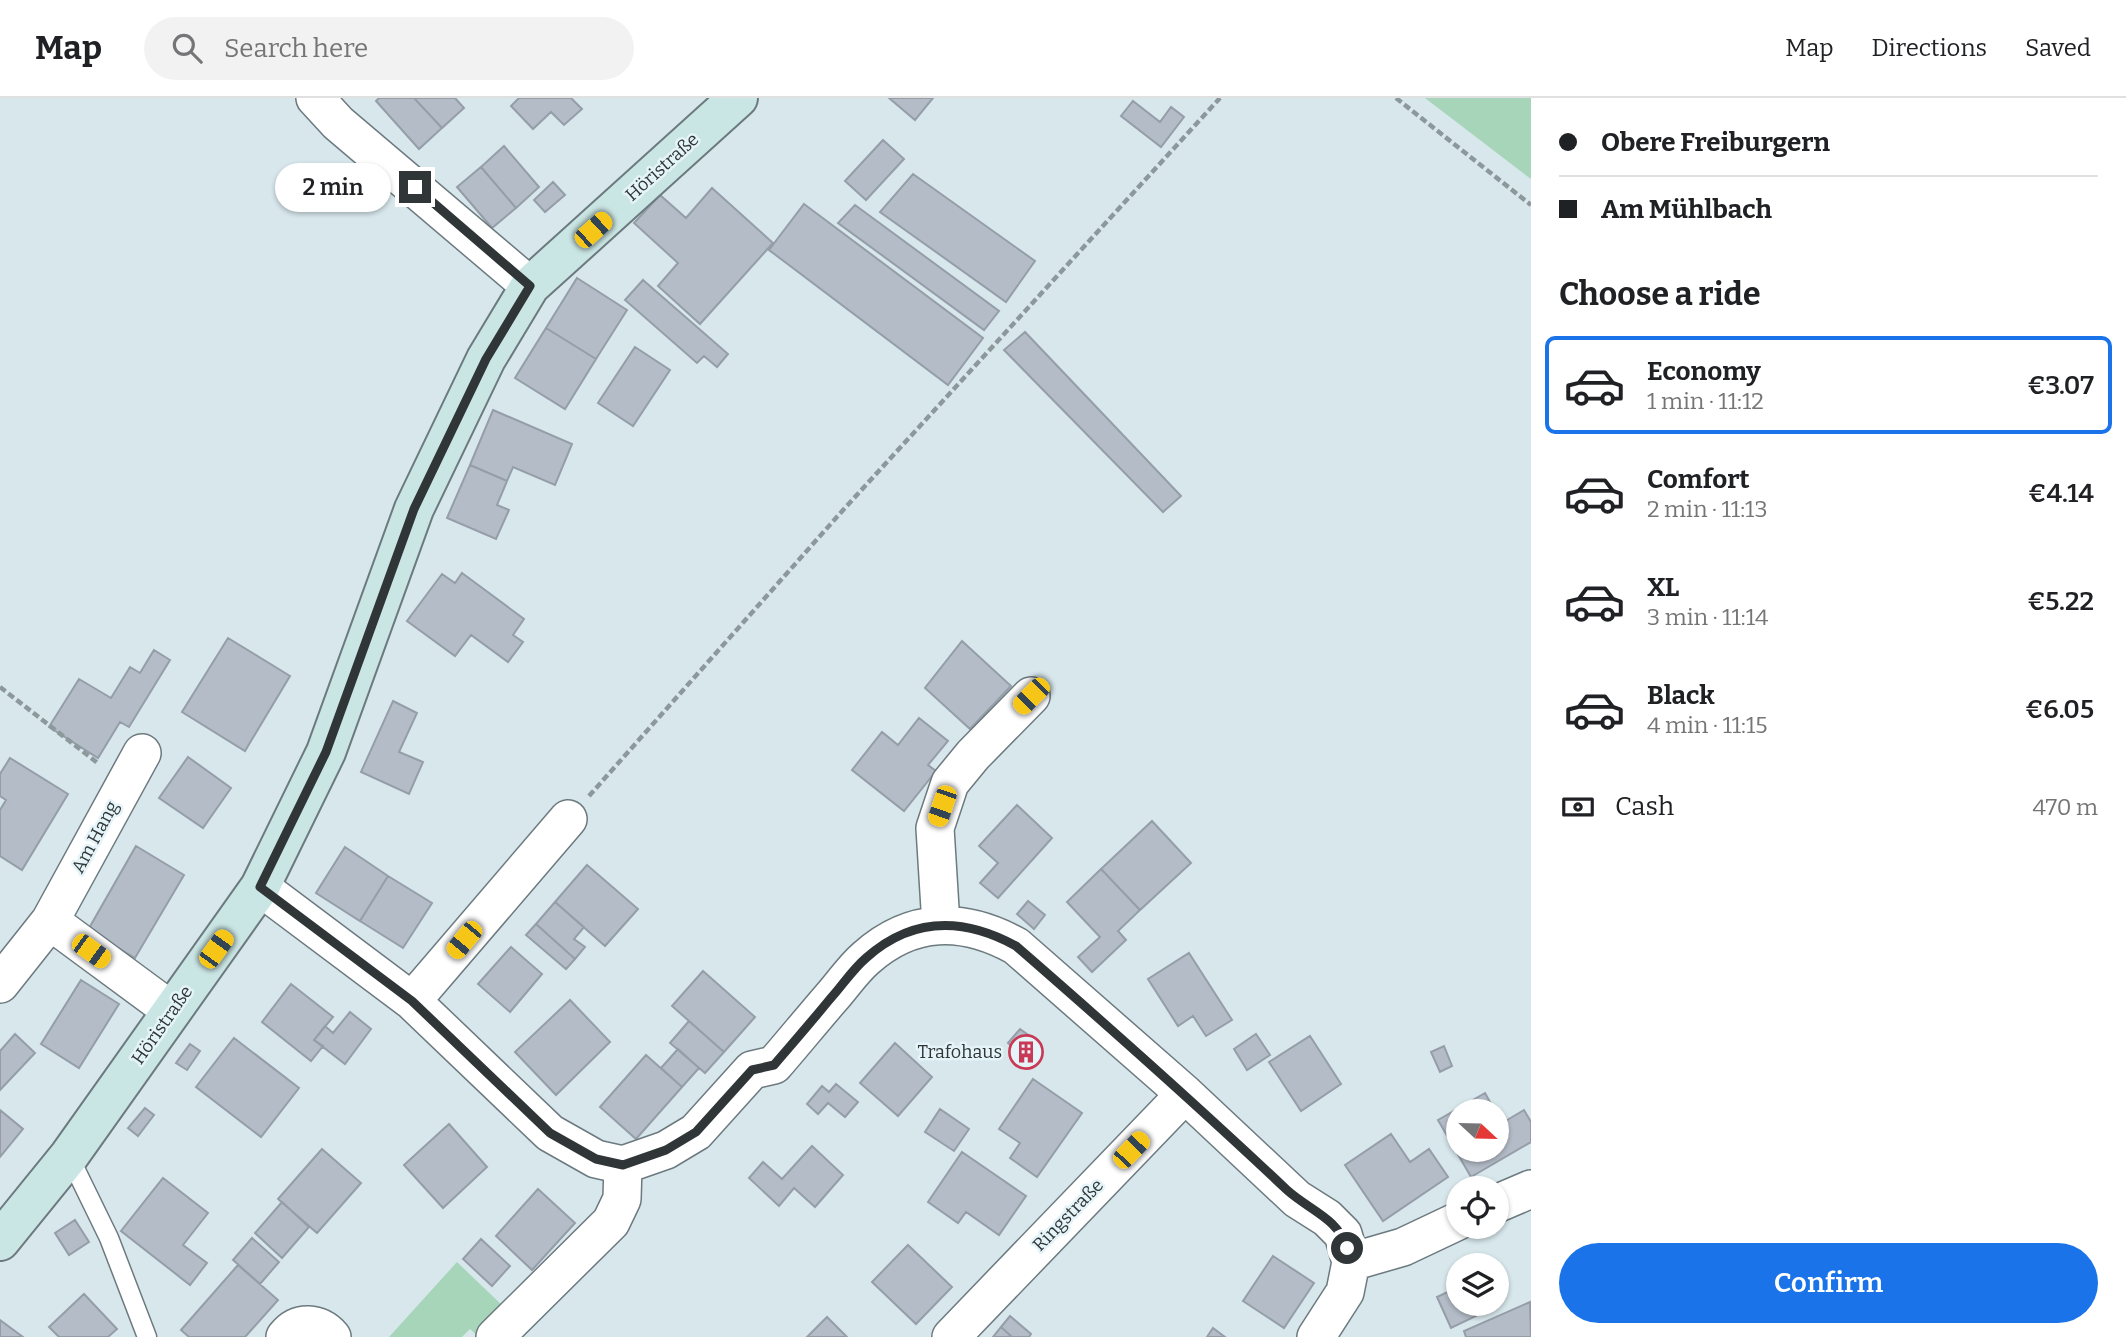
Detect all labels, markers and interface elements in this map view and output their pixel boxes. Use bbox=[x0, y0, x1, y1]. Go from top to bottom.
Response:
search box bbox=[144, 17, 634, 80]
text: Map bbox=[35, 28, 102, 68]
icon: search bbox=[168, 29, 206, 67]
text: Search here bbox=[224, 33, 368, 64]
text: Map bbox=[1785, 34, 1834, 62]
text: Directions bbox=[1872, 34, 1987, 62]
text: Saved bbox=[2025, 34, 2091, 62]
text: Obere Freiburgern bbox=[1601, 127, 1830, 158]
street label: Höristraße bbox=[621, 128, 703, 206]
callout: 2 min bbox=[275, 162, 390, 212]
route end bbox=[399, 171, 431, 203]
text: 2 min bbox=[303, 173, 363, 201]
text: Am Mühlbach bbox=[1601, 194, 1772, 225]
car bbox=[571, 208, 616, 252]
text: Choose a ride bbox=[1559, 275, 1760, 313]
icon: car bbox=[1563, 354, 1626, 417]
text: Economy bbox=[1647, 356, 1761, 387]
text: €3.07 bbox=[2027, 370, 2094, 401]
text: 1 min · 11:12 bbox=[1647, 387, 1764, 415]
icon: car bbox=[1563, 462, 1626, 525]
text: Comfort bbox=[1647, 464, 1750, 495]
text: €4.14 bbox=[2028, 478, 2094, 509]
text: 2 min · 11:13 bbox=[1647, 495, 1768, 523]
icon: car bbox=[1563, 570, 1626, 633]
text: XL bbox=[1647, 572, 1679, 603]
text: €5.22 bbox=[2027, 586, 2094, 617]
text: 3 min · 11:14 bbox=[1647, 603, 1768, 631]
car bbox=[1009, 674, 1054, 718]
icon: car bbox=[1563, 678, 1626, 741]
text: Black bbox=[1647, 680, 1715, 711]
text: €6.05 bbox=[2025, 694, 2094, 725]
text: 4 min · 11:15 bbox=[1647, 711, 1768, 739]
car bbox=[926, 783, 959, 829]
icon: cash bbox=[1559, 788, 1597, 826]
text: Cash bbox=[1615, 791, 1674, 822]
text: 470 m bbox=[2032, 793, 2098, 821]
street label: Am Hang bbox=[67, 797, 123, 877]
car bbox=[443, 917, 486, 963]
car bbox=[196, 926, 237, 972]
car bbox=[68, 930, 115, 972]
street label: Höristraße bbox=[127, 981, 197, 1069]
building icon: Trafohaus bbox=[1007, 1033, 1045, 1071]
place label: Trafohaus bbox=[917, 1041, 1002, 1063]
north arrow bbox=[1446, 1099, 1508, 1162]
map controls bbox=[1446, 1099, 1509, 1316]
car bbox=[1109, 1128, 1154, 1172]
street label: Ringstraße bbox=[1028, 1174, 1108, 1256]
button: locate bbox=[1446, 1176, 1509, 1239]
route start bbox=[1331, 1232, 1363, 1264]
button: Confirm bbox=[1559, 1243, 2098, 1323]
button: layers bbox=[1446, 1253, 1509, 1316]

